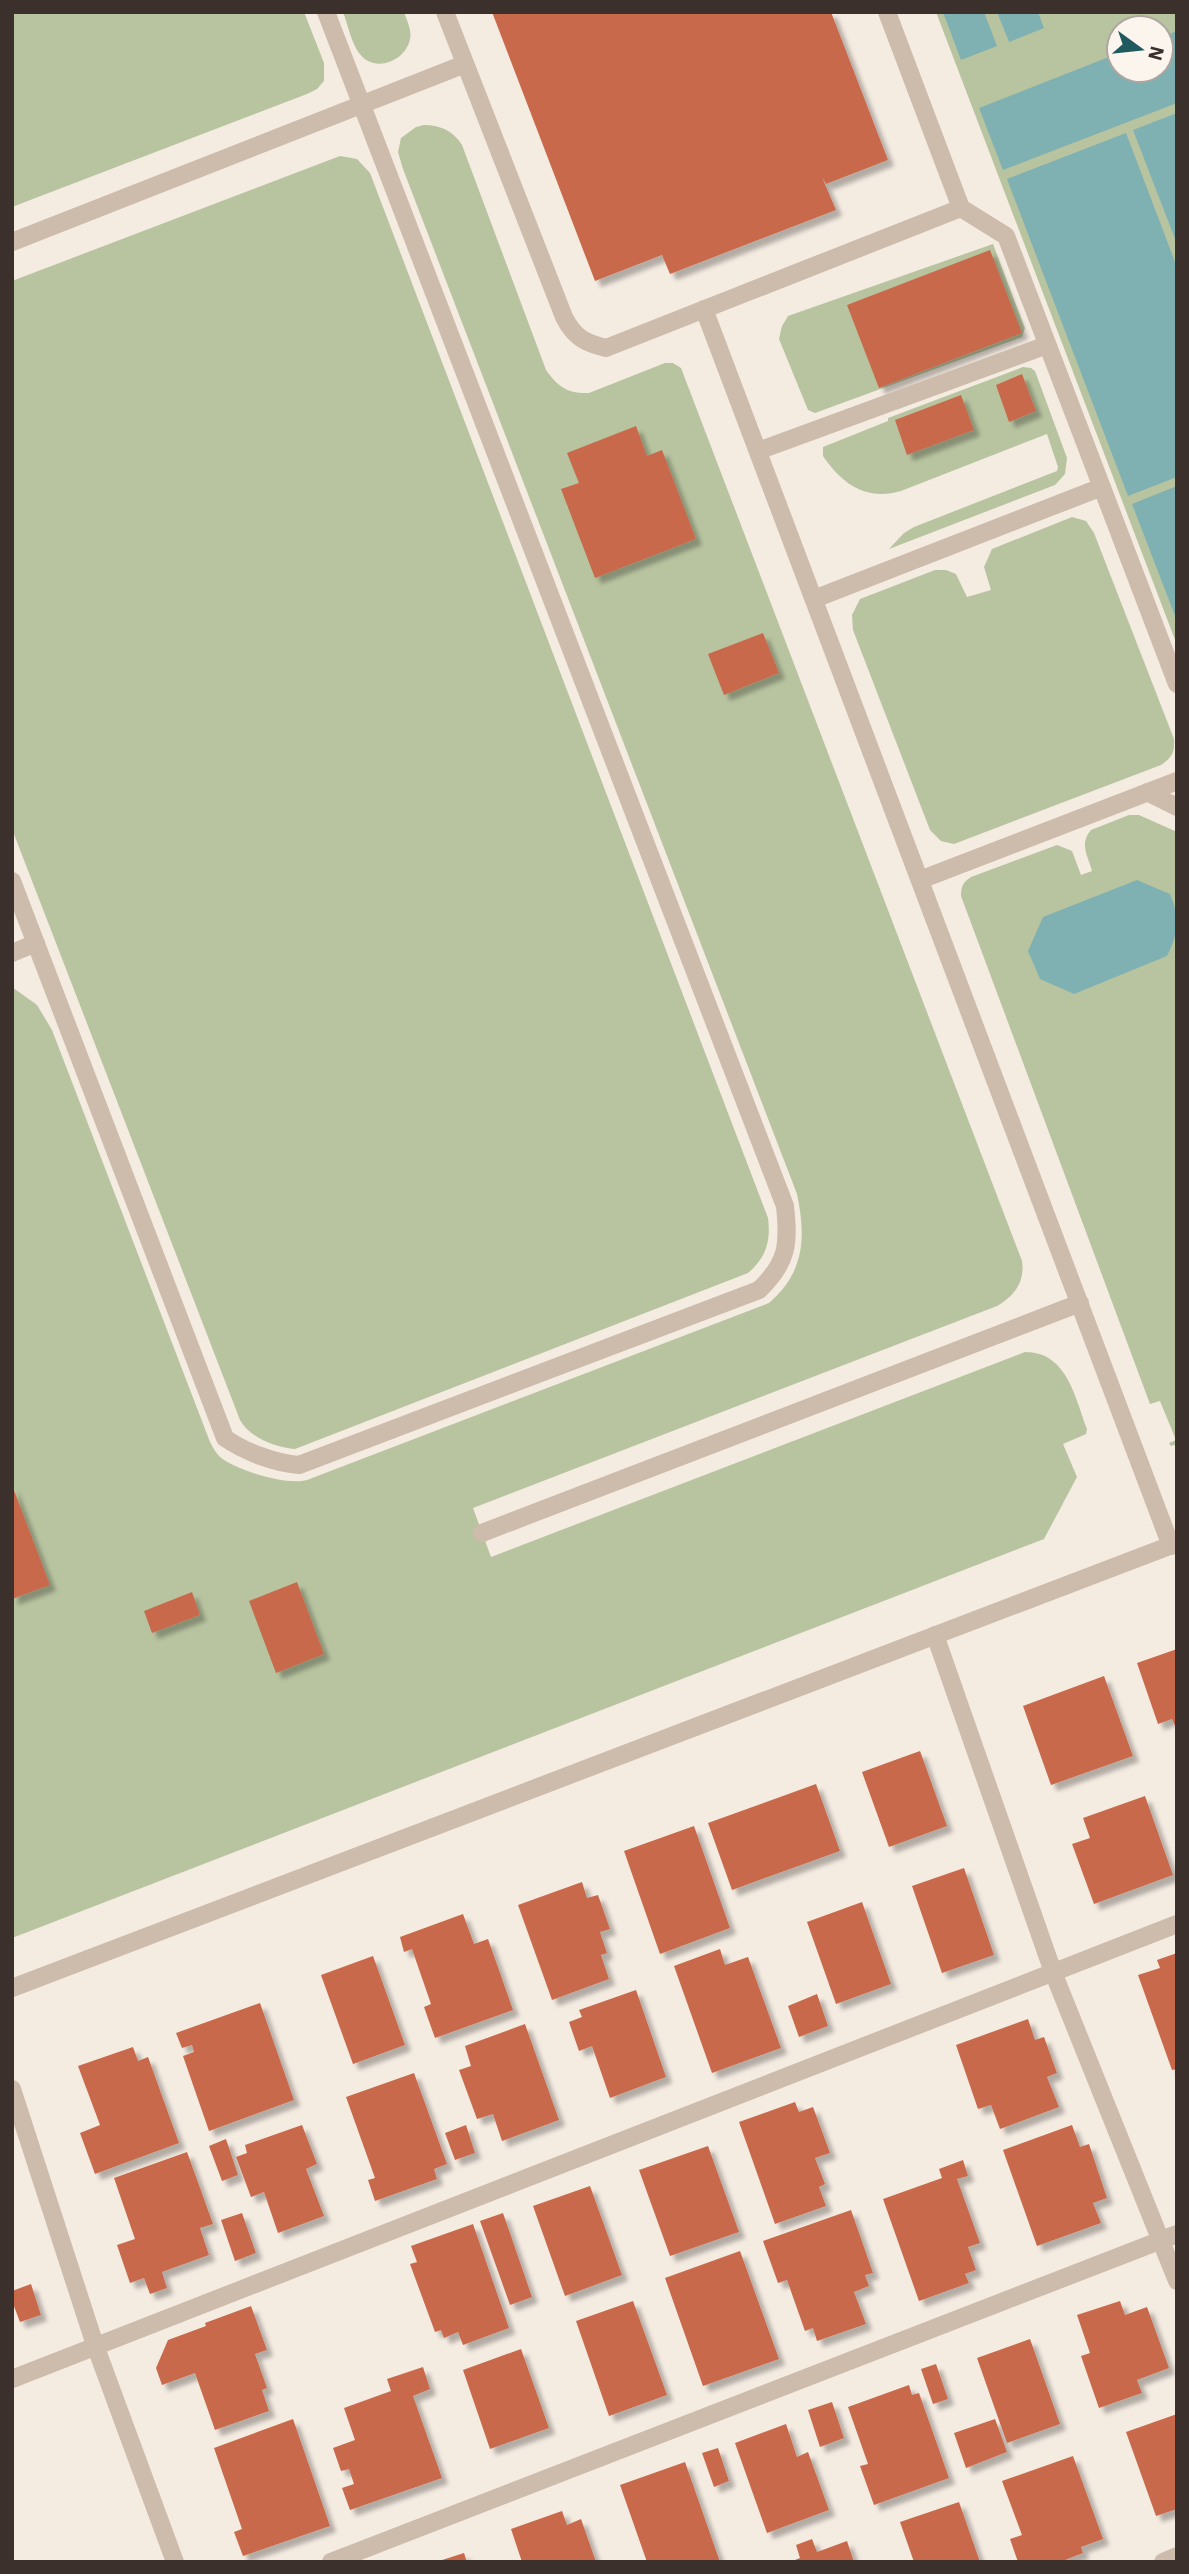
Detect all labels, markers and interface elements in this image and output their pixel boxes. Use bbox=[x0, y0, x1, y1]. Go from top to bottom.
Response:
north arrow bbox=[1105, 14, 1175, 84]
text: N bbox=[1143, 44, 1170, 63]

